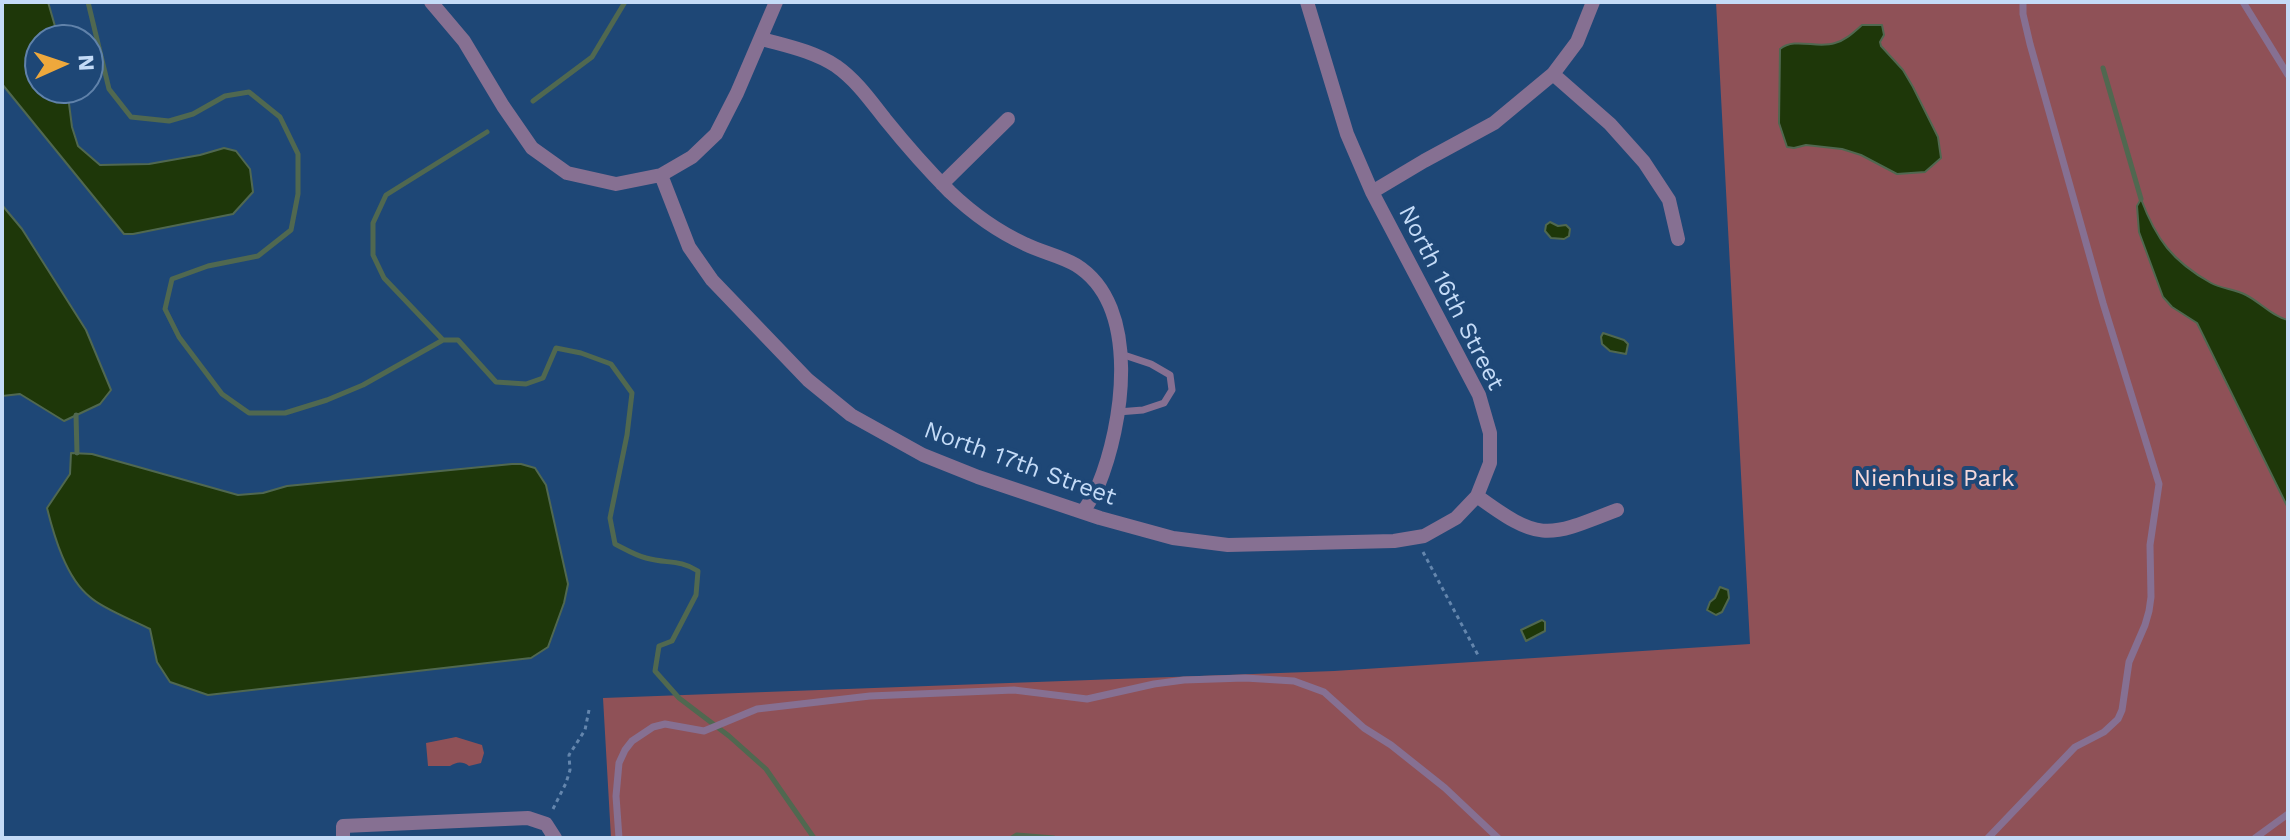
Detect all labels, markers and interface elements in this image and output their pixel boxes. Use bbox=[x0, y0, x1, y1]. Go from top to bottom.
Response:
north arrow bbox=[24, 24, 104, 104]
text: N bbox=[74, 54, 99, 72]
street label: North 16th Street bbox=[1392, 201, 1510, 395]
street label: North 17th Street bbox=[920, 416, 1120, 512]
park label: Nienhuis Park bbox=[1853, 465, 2015, 493]

